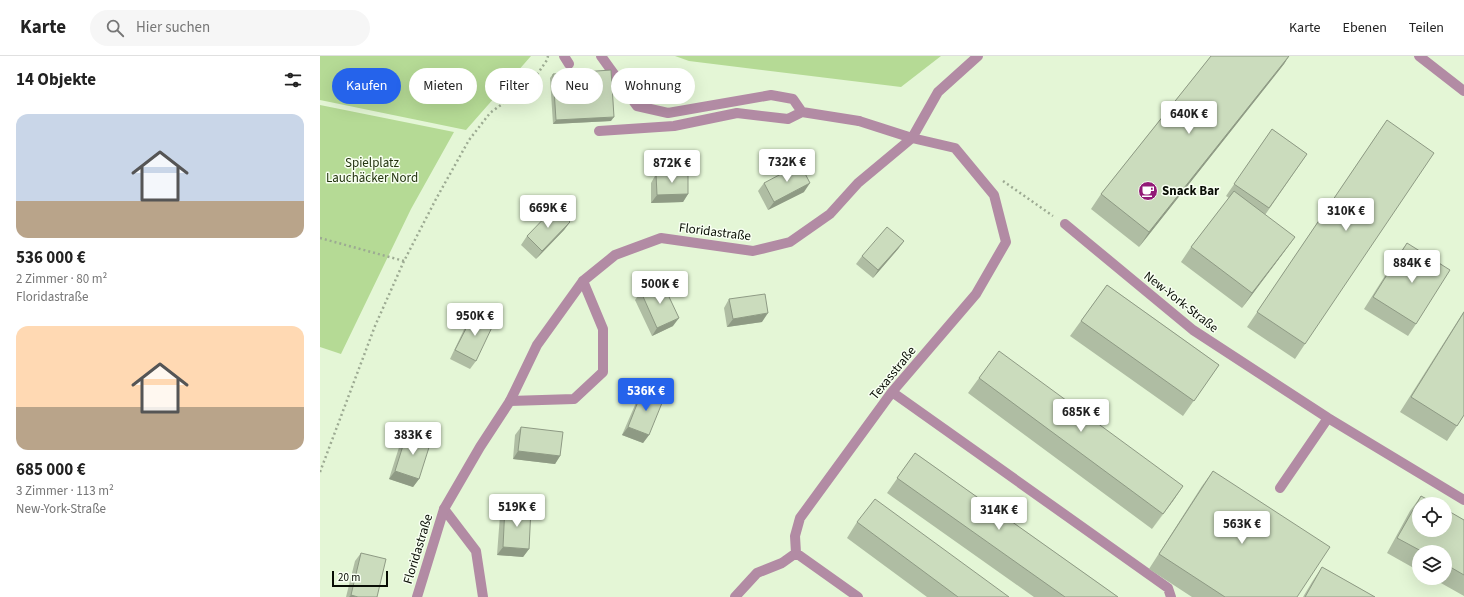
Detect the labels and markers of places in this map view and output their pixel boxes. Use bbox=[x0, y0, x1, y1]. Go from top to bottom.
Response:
pin: 640K € bbox=[1156, 101, 1222, 135]
pin: 732K € bbox=[754, 149, 820, 183]
pin: 872K € bbox=[639, 150, 705, 184]
cafe icon: Snack Bar bbox=[1137, 180, 1159, 202]
place label: Snack Bar bbox=[1162, 182, 1220, 200]
pin: 669K € bbox=[515, 195, 581, 229]
pin: 310K € bbox=[1313, 198, 1379, 232]
pin: 884K € bbox=[1379, 250, 1445, 284]
pin: 500K € bbox=[627, 271, 693, 305]
pin: 950K € bbox=[442, 303, 508, 337]
pin: 536K € bbox=[613, 378, 679, 412]
pin: 685K € bbox=[1048, 399, 1114, 433]
pin: 383K € bbox=[380, 422, 446, 456]
pin: 519K € bbox=[484, 494, 550, 528]
pin: 314K € bbox=[966, 497, 1032, 531]
pin: 563K € bbox=[1209, 511, 1275, 545]

